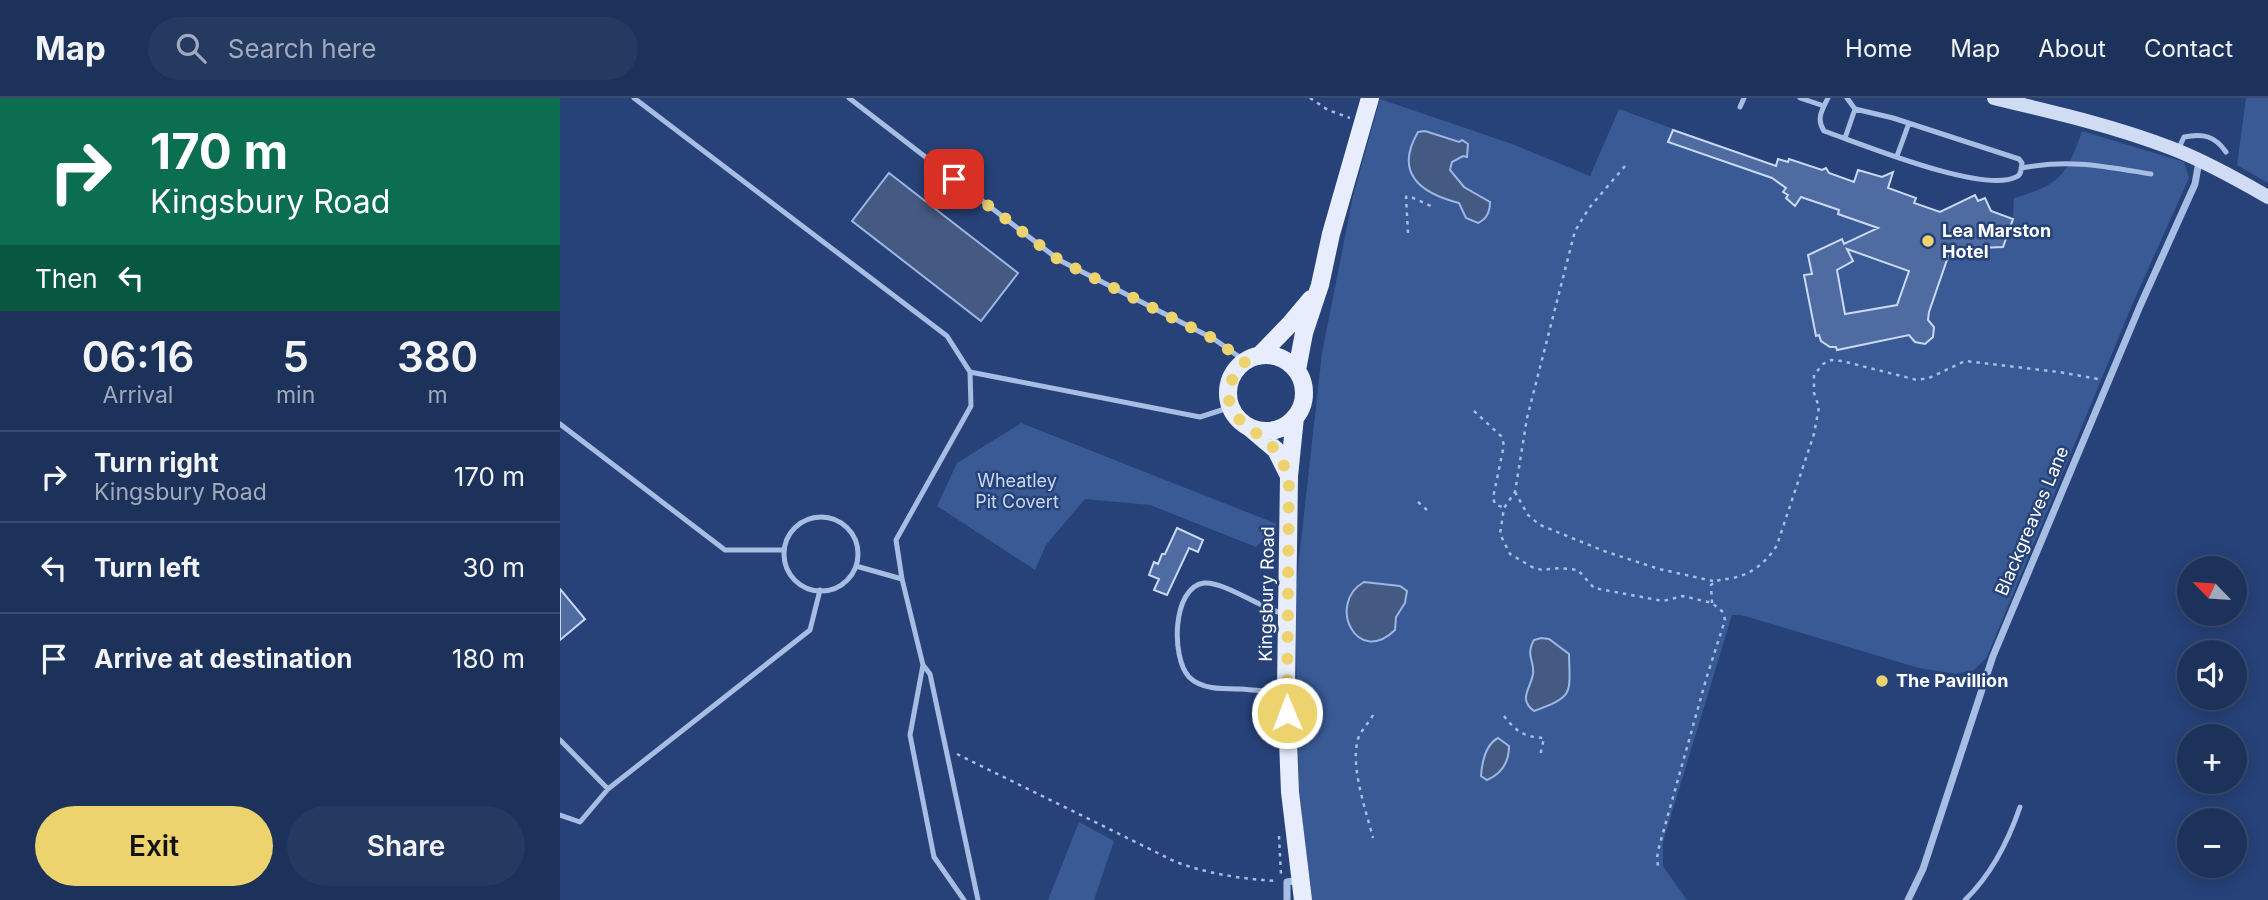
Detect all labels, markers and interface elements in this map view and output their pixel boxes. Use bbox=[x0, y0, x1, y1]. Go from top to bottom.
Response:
search box bbox=[148, 17, 638, 80]
text: Map bbox=[35, 28, 106, 68]
icon: search bbox=[172, 29, 210, 67]
text: Search here bbox=[228, 33, 376, 64]
text: Home bbox=[1845, 34, 1912, 63]
text: Map bbox=[1950, 34, 2000, 63]
text: About bbox=[2038, 34, 2106, 63]
text: Contact bbox=[2144, 34, 2233, 63]
text: 170 m bbox=[150, 122, 288, 181]
icon: right bbox=[35, 126, 126, 217]
pin bbox=[924, 149, 984, 209]
icon: arrive bbox=[935, 160, 973, 198]
text: Kingsbury Road bbox=[150, 182, 390, 221]
place label: Lea Marston Hotel bbox=[1942, 220, 2051, 262]
marker: Lea Marston Hotel bbox=[1920, 233, 1936, 249]
icon: left bbox=[112, 259, 150, 297]
text: Then bbox=[35, 263, 98, 294]
text: 06:16 bbox=[82, 331, 194, 382]
text: 5 bbox=[282, 331, 309, 382]
text: 380 bbox=[397, 331, 478, 382]
text: Arrival bbox=[103, 381, 173, 409]
text: min bbox=[276, 381, 315, 409]
text: m bbox=[428, 381, 448, 409]
street label: Blackgreaves Lane bbox=[1991, 443, 2073, 599]
text: Turn right bbox=[94, 447, 219, 478]
icon: right bbox=[35, 458, 73, 496]
text: 170 m bbox=[454, 461, 525, 492]
park label: Wheatley Pit Covert bbox=[975, 470, 1059, 512]
text: Kingsbury Road bbox=[94, 478, 267, 506]
street label: Kingsbury Road bbox=[1255, 526, 1278, 662]
icon: left bbox=[35, 549, 73, 587]
text: Turn left bbox=[94, 552, 200, 583]
text: 30 m bbox=[462, 552, 525, 583]
north arrow bbox=[2177, 556, 2247, 626]
map controls bbox=[2177, 556, 2247, 878]
icon: arrive bbox=[35, 640, 73, 678]
button: sound bbox=[2177, 640, 2247, 710]
text: Arrive at destination bbox=[94, 643, 353, 674]
text: 180 m bbox=[452, 643, 525, 674]
place label: The Pavillion bbox=[1896, 670, 2008, 691]
marker: The Pavillion bbox=[1874, 673, 1890, 689]
position arrow bbox=[1250, 676, 1324, 750]
button: + bbox=[2177, 724, 2247, 794]
button: Exit bbox=[35, 806, 273, 886]
button: Share bbox=[287, 806, 525, 886]
button: − bbox=[2177, 808, 2247, 878]

